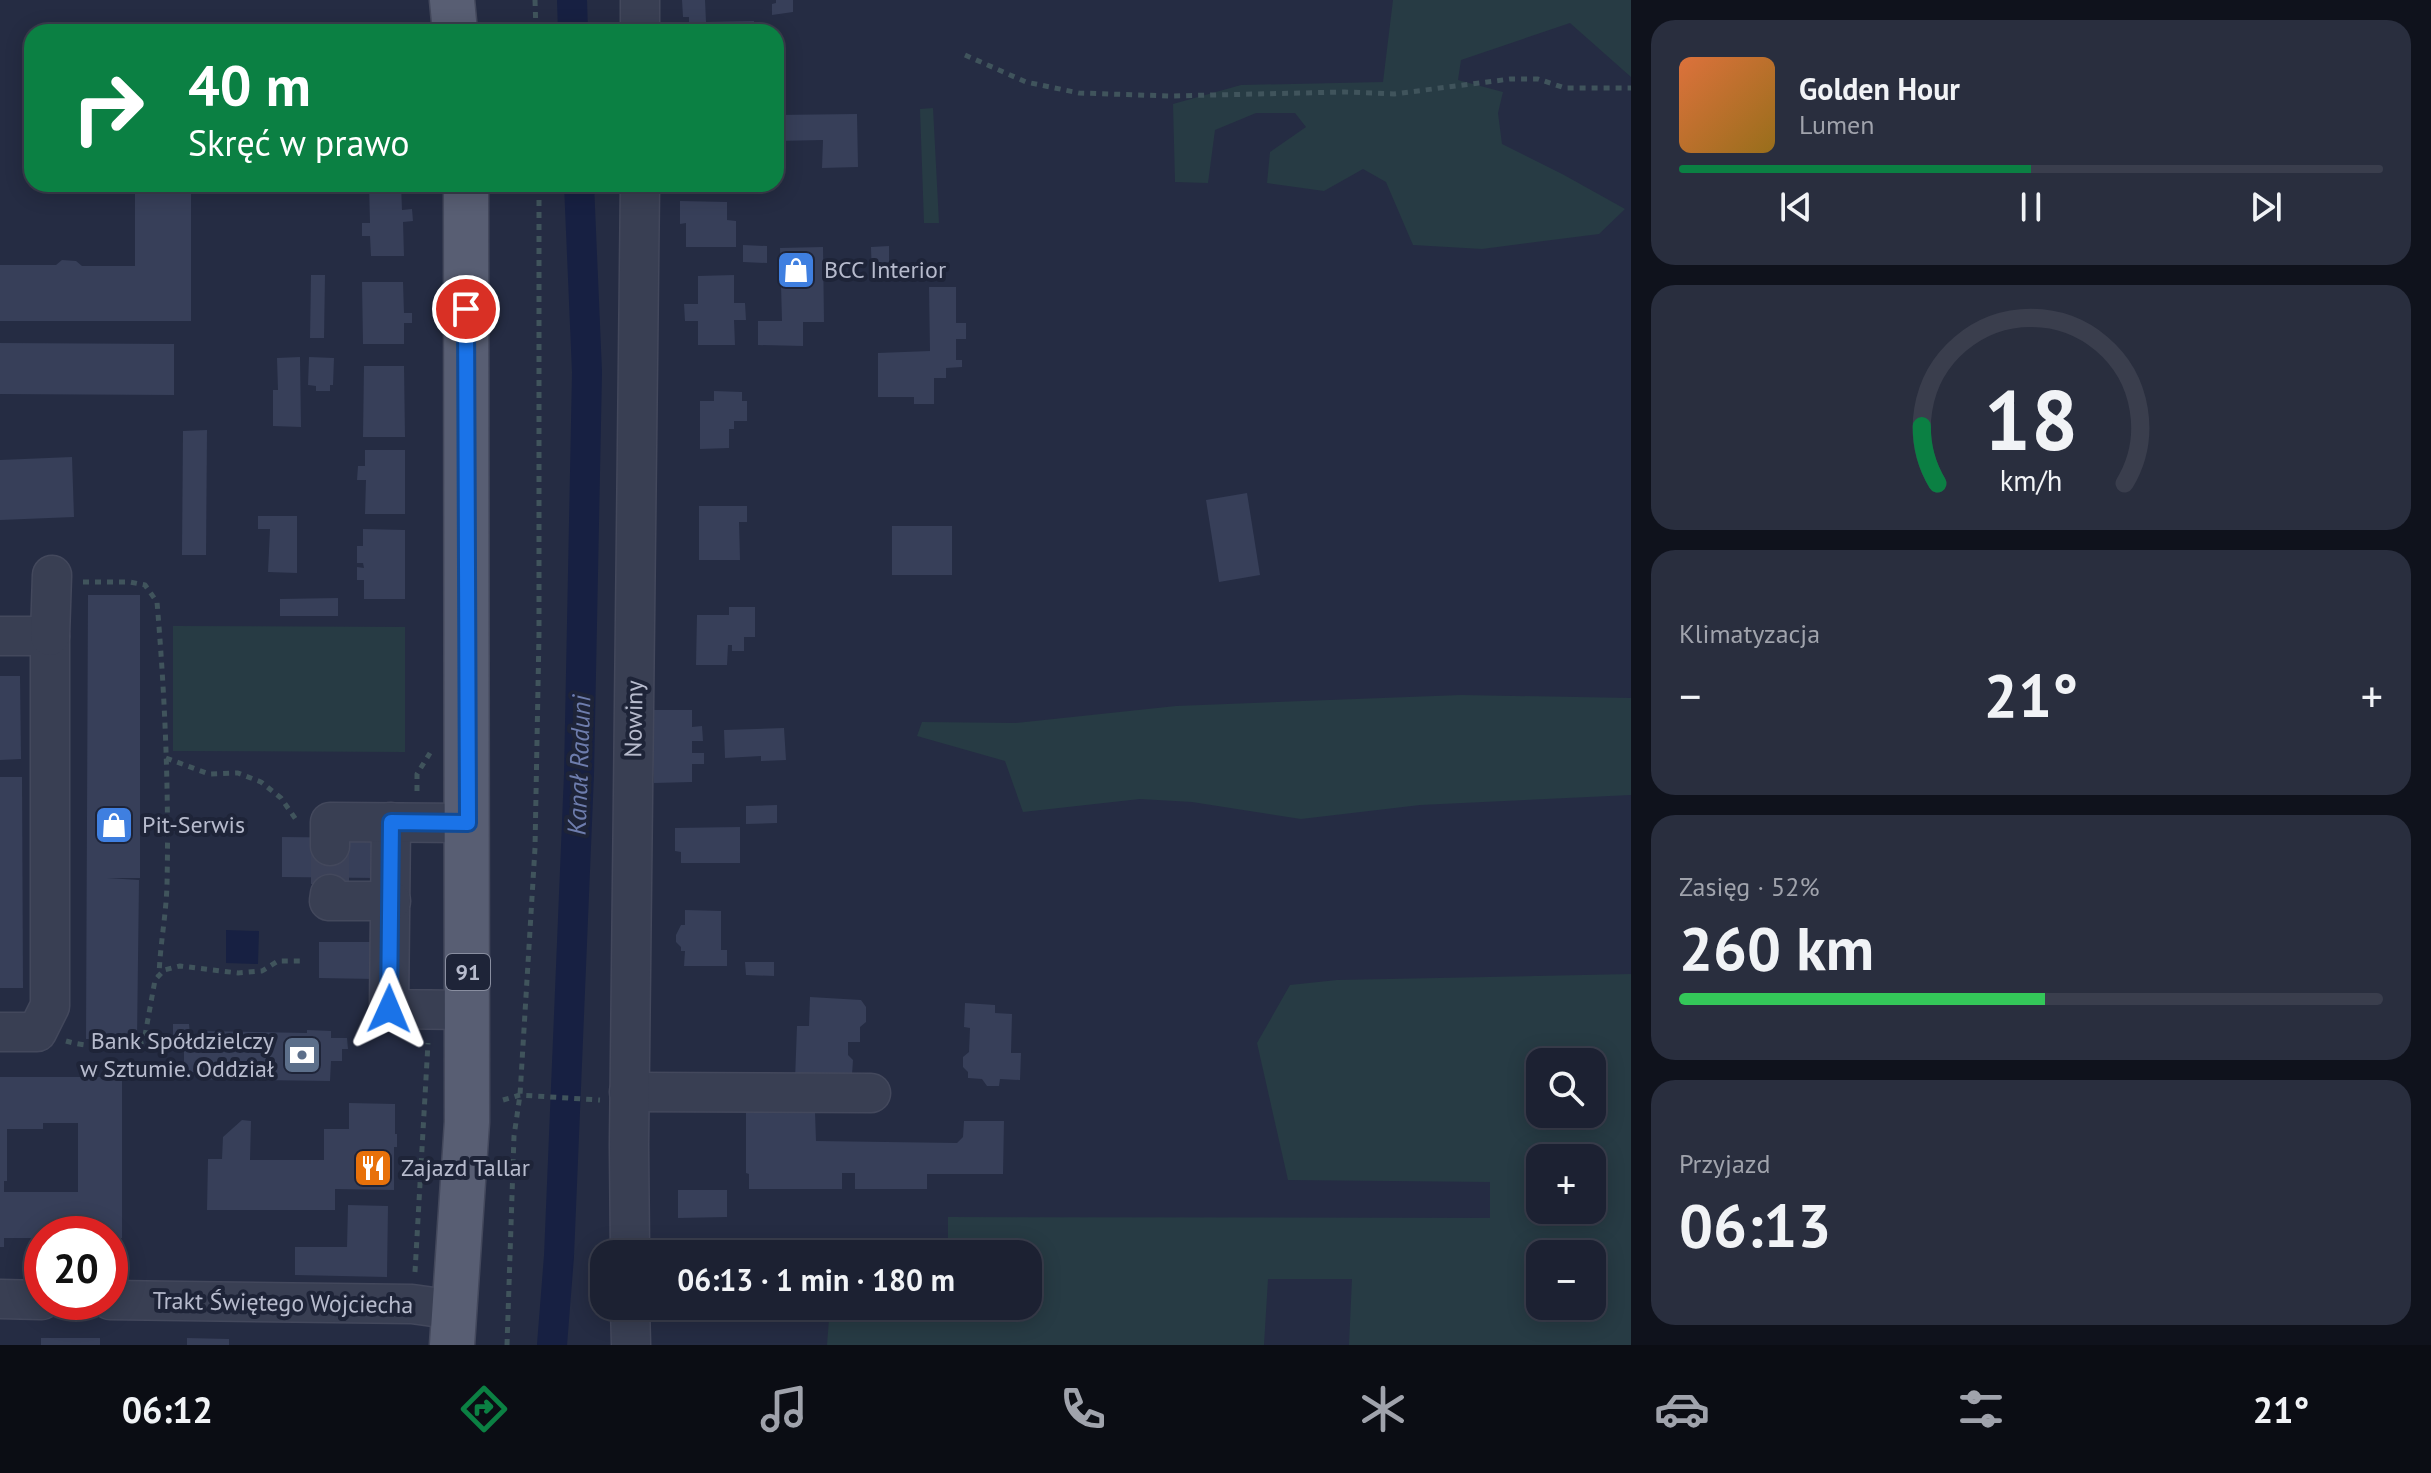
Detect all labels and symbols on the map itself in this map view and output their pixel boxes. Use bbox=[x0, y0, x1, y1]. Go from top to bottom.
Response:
shop icon: BCC Interior bbox=[775, 249, 817, 291]
place label: BCC Interior bbox=[824, 254, 946, 285]
pin bbox=[432, 275, 500, 343]
street label: Nowiny bbox=[617, 680, 650, 758]
water label: Kanał Raduni bbox=[560, 693, 597, 836]
shop icon: Pit-Serwis bbox=[93, 804, 135, 846]
place label: Pit-Serwis bbox=[142, 809, 245, 840]
road number: 91 bbox=[446, 954, 490, 990]
position arrow bbox=[347, 967, 431, 1051]
place label: Bank Spółdzielczy w Sztumie. Oddział bbox=[80, 1025, 274, 1084]
bank icon: Bank Spółdzielczy w Sztumie. Oddział bbox=[281, 1034, 323, 1076]
restaurant icon: Zajazd Tallar bbox=[352, 1147, 394, 1189]
place label: Zajazd Tallar bbox=[401, 1152, 530, 1183]
speed limit sign: 20 bbox=[24, 1216, 128, 1320]
street label: Trakt Świętego Wojciecha bbox=[152, 1285, 414, 1320]

